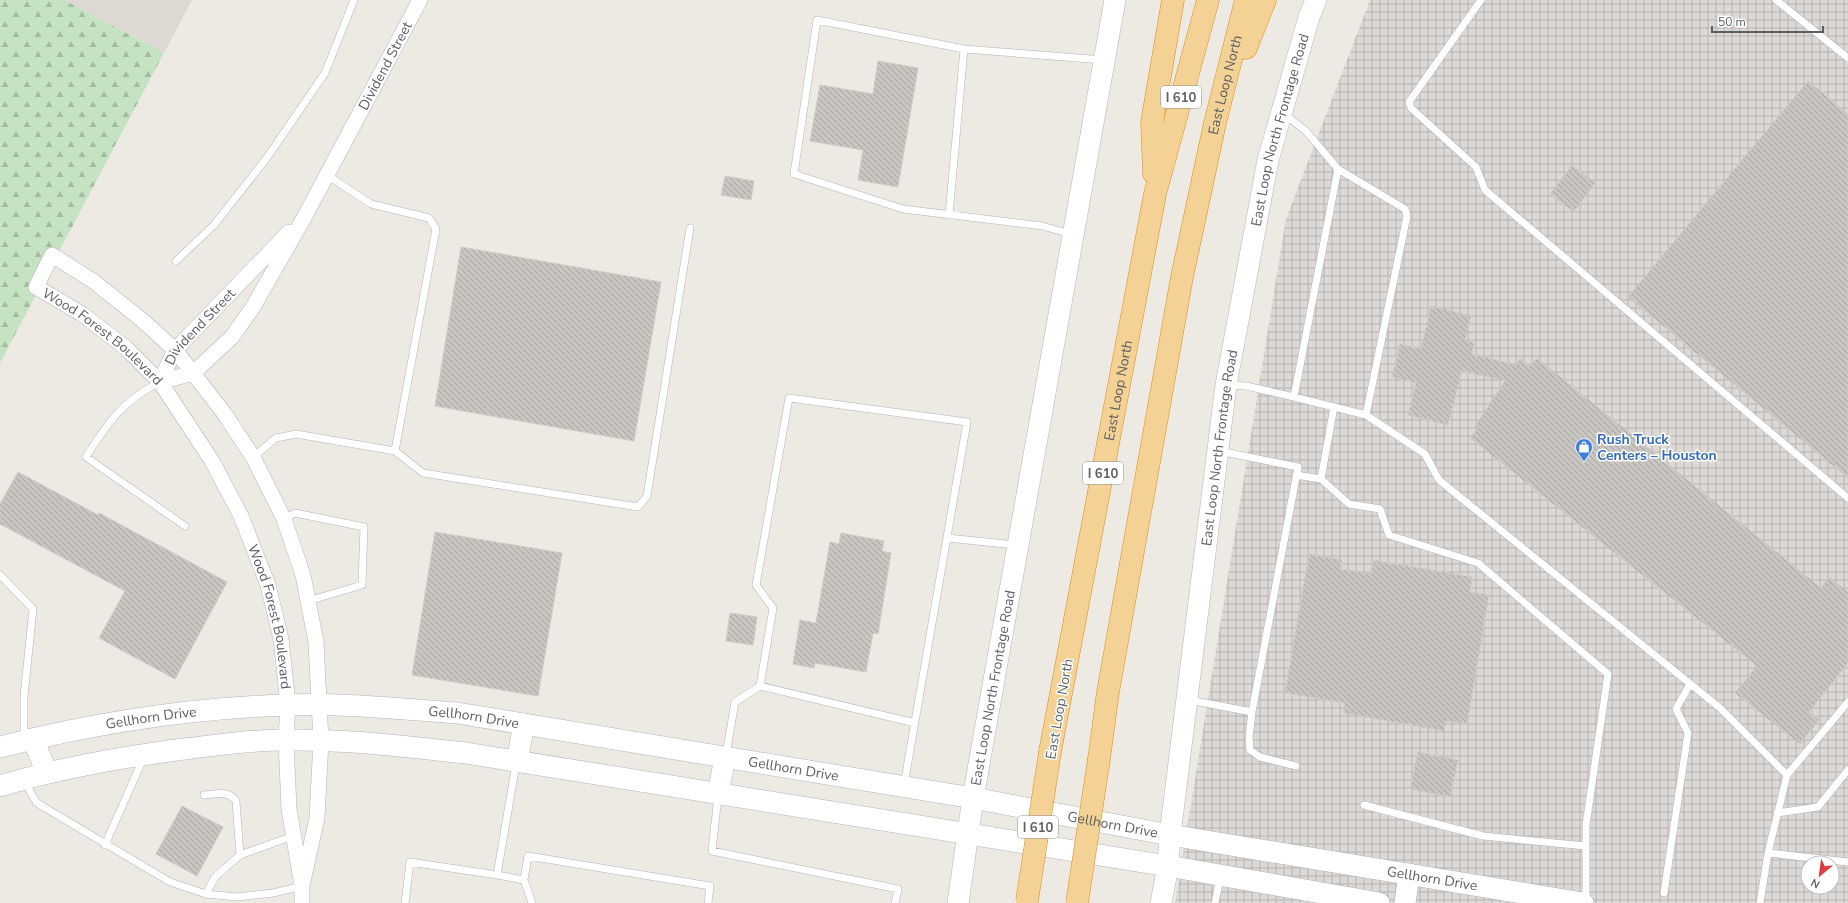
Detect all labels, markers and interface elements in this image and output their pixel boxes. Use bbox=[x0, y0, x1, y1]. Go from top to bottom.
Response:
scale bar bbox=[1712, 8, 1823, 34]
text: 50 m bbox=[1718, 14, 1746, 30]
street label: Dividend Street bbox=[354, 18, 417, 114]
street label: East Loop North Frontage Road bbox=[1247, 32, 1314, 228]
street label: East Loop North bbox=[1204, 33, 1247, 136]
road number: I 610 bbox=[1161, 86, 1201, 108]
street label: Wood Forest Boulevard bbox=[39, 284, 167, 390]
street label: Dividend Street bbox=[160, 284, 240, 368]
street label: East Loop North bbox=[1100, 339, 1137, 442]
street label: East Loop North Frontage Road bbox=[1197, 348, 1242, 547]
place label: Rush Truck Centers – Houston bbox=[1597, 430, 1717, 465]
shop icon: Rush Truck Centers – Houston bbox=[1574, 437, 1594, 462]
road number: I 610 bbox=[1083, 462, 1123, 484]
street label: Wood Forest Boulevard bbox=[243, 542, 295, 690]
street label: East Loop North Frontage Road bbox=[966, 589, 1020, 787]
street label: East Loop North bbox=[1041, 657, 1078, 761]
street label: Gellhorn Drive bbox=[104, 702, 197, 734]
street label: Gellhorn Drive bbox=[428, 702, 520, 733]
street label: Gellhorn Drive bbox=[747, 752, 840, 786]
street label: Gellhorn Drive bbox=[1066, 807, 1159, 843]
road number: I 610 bbox=[1018, 816, 1058, 838]
north arrow bbox=[1800, 855, 1840, 895]
street label: Gellhorn Drive bbox=[1385, 862, 1479, 895]
text: N bbox=[1808, 875, 1823, 892]

